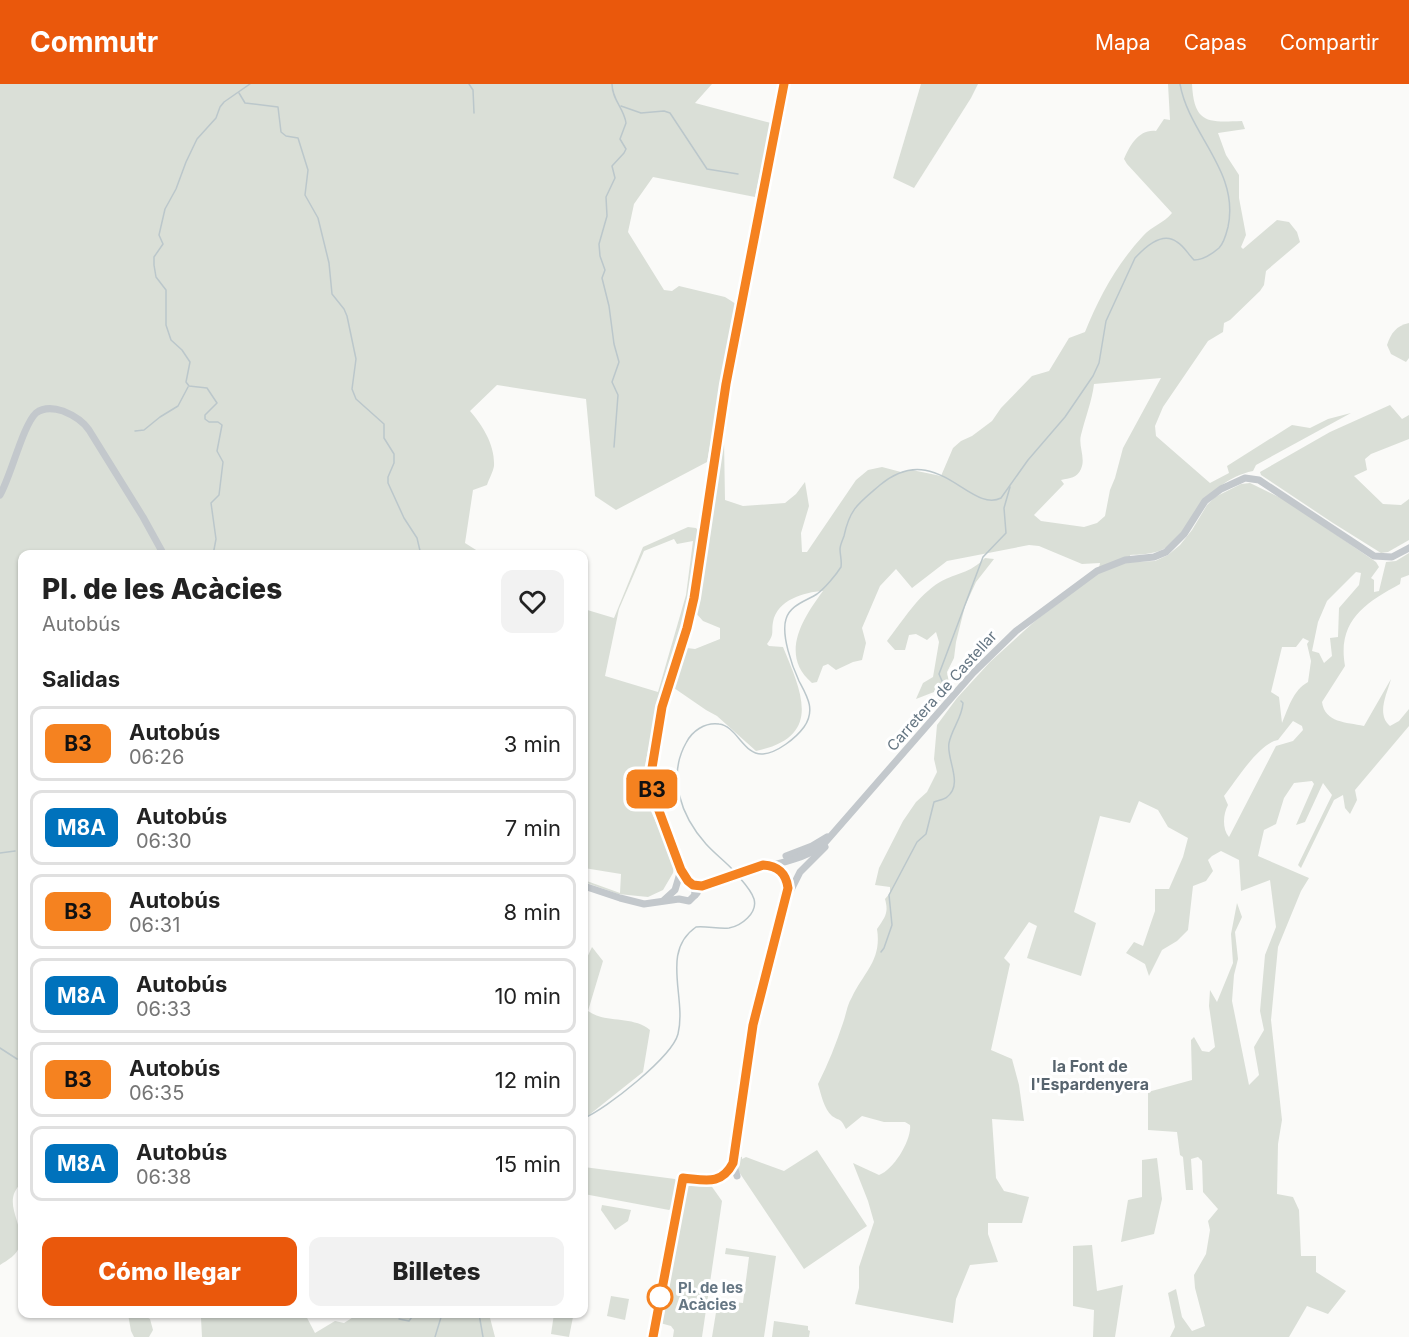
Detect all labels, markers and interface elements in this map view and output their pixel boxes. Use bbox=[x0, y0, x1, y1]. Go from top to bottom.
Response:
text: Commutr bbox=[30, 25, 158, 59]
text: Mapa bbox=[1095, 30, 1151, 55]
text: Capas bbox=[1184, 30, 1247, 55]
text: Compartir bbox=[1280, 30, 1379, 55]
button: heart bbox=[501, 570, 564, 633]
text: Pl. de les Acàcies bbox=[42, 572, 282, 606]
text: Autobús bbox=[42, 612, 121, 636]
street label: Carretera de Castellar bbox=[883, 626, 1001, 755]
text: Salidas bbox=[42, 666, 120, 692]
text: Autobús bbox=[129, 719, 220, 745]
text: B3 bbox=[64, 731, 92, 756]
text: 3 min bbox=[504, 731, 561, 757]
text: 06:26 bbox=[129, 745, 184, 769]
line badge: B3 bbox=[625, 770, 679, 808]
text: B3 bbox=[638, 777, 666, 802]
text: Autobús bbox=[136, 803, 227, 829]
text: M8A bbox=[57, 815, 106, 840]
text: 7 min bbox=[505, 815, 561, 841]
text: 06:30 bbox=[136, 829, 192, 853]
text: Autobús bbox=[129, 887, 220, 913]
text: B3 bbox=[64, 899, 92, 924]
text: 8 min bbox=[504, 899, 561, 925]
text: 06:31 bbox=[129, 913, 180, 937]
text: Autobús bbox=[136, 971, 227, 997]
text: M8A bbox=[57, 983, 106, 1008]
text: 10 min bbox=[494, 983, 561, 1009]
text: 06:33 bbox=[136, 997, 191, 1021]
text: Autobús bbox=[129, 1055, 220, 1081]
district label: la Font de l'Espardenyera bbox=[1031, 1056, 1149, 1094]
text: B3 bbox=[64, 1067, 92, 1092]
text: 12 min bbox=[495, 1067, 561, 1093]
text: 06:35 bbox=[129, 1081, 184, 1105]
text: Autobús bbox=[136, 1139, 227, 1165]
text: M8A bbox=[57, 1151, 106, 1176]
text: 15 min bbox=[495, 1151, 561, 1177]
text: 06:38 bbox=[136, 1165, 191, 1189]
button: Cómo llegar bbox=[42, 1237, 297, 1306]
button: Billetes bbox=[309, 1237, 564, 1306]
place label: Pl. de les Acàcies bbox=[678, 1278, 743, 1314]
marker: Pl. de les Acàcies bbox=[647, 1284, 673, 1310]

